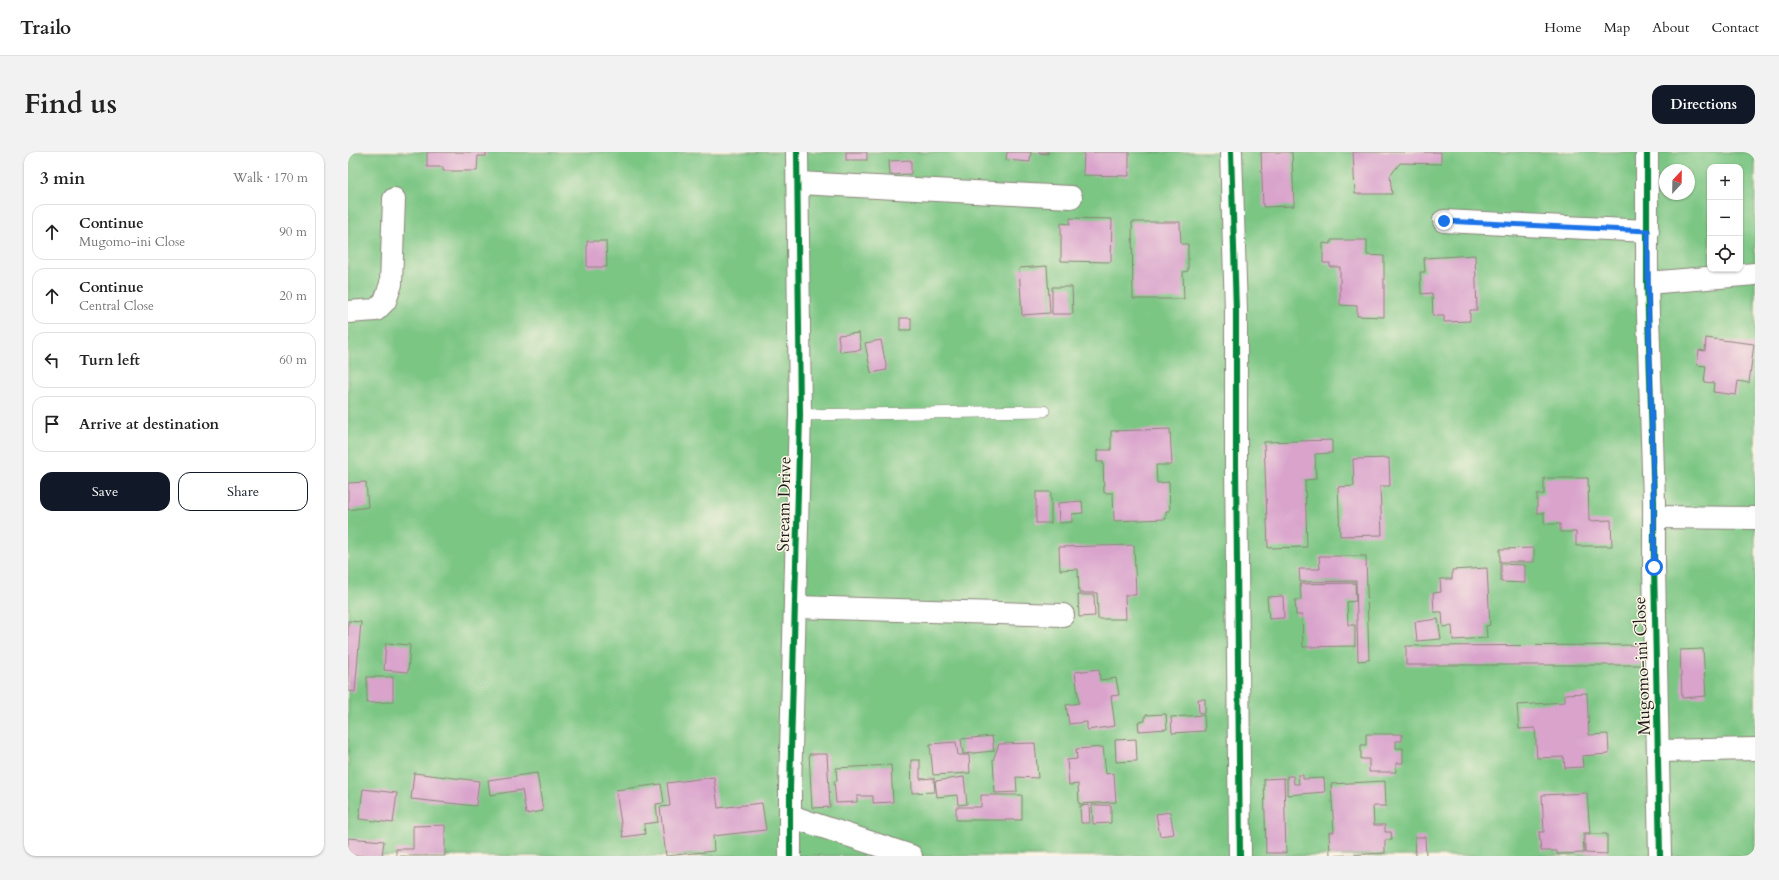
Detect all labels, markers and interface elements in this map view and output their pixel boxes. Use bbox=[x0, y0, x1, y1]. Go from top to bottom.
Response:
text: Trailo bbox=[20, 15, 71, 41]
text: Home bbox=[1544, 18, 1582, 37]
text: Map bbox=[1604, 18, 1630, 37]
text: About bbox=[1652, 18, 1689, 37]
text: Contact bbox=[1711, 18, 1759, 37]
text: Find us bbox=[24, 85, 117, 123]
button: Directions bbox=[1652, 85, 1755, 124]
north arrow bbox=[1659, 164, 1695, 200]
map controls bbox=[1707, 164, 1743, 272]
button: + bbox=[1707, 164, 1743, 200]
text: 3 min bbox=[40, 167, 85, 190]
text: Walk · 170 m bbox=[233, 169, 308, 187]
button: − bbox=[1707, 200, 1743, 236]
route end bbox=[1435, 212, 1453, 230]
text: Continue bbox=[79, 213, 144, 233]
icon: ahead bbox=[41, 221, 63, 243]
text: 90 m bbox=[279, 223, 307, 241]
text: Mugomo-ini Close bbox=[79, 233, 185, 251]
button: locate bbox=[1707, 236, 1743, 272]
text: Continue bbox=[79, 277, 144, 297]
icon: ahead bbox=[41, 285, 63, 307]
text: 20 m bbox=[279, 287, 307, 305]
text: Central Close bbox=[79, 297, 154, 315]
icon: left bbox=[41, 349, 63, 371]
text: Turn left bbox=[79, 350, 140, 370]
text: 60 m bbox=[279, 351, 307, 369]
icon: arrive bbox=[41, 413, 63, 435]
text: Arrive at destination bbox=[79, 414, 219, 434]
street label: Stream Drive bbox=[772, 456, 796, 552]
button: Save bbox=[40, 472, 170, 511]
button: Share bbox=[178, 472, 308, 511]
route start bbox=[1645, 558, 1663, 576]
street label: Mugomo-ini Close bbox=[1628, 596, 1656, 736]

